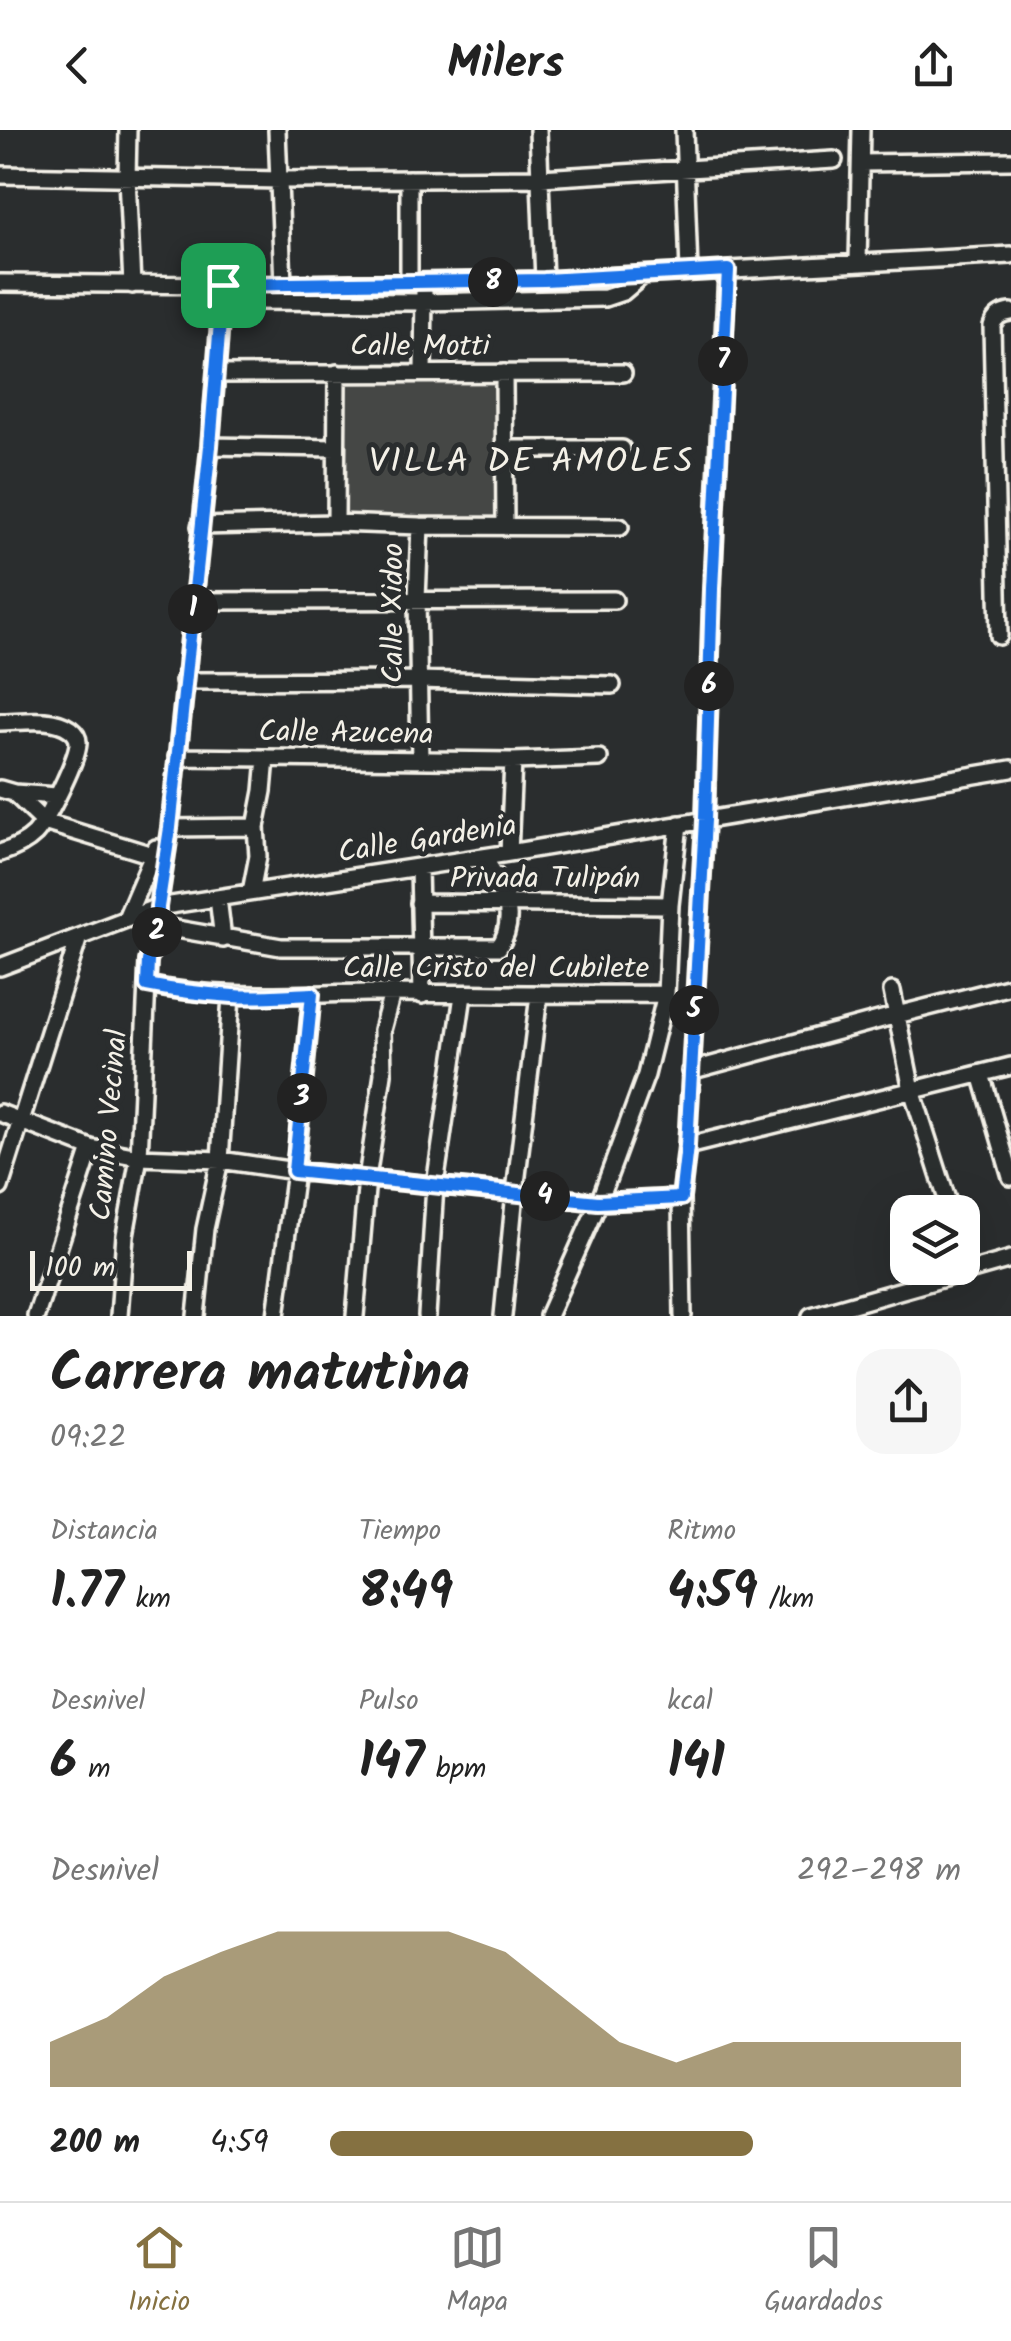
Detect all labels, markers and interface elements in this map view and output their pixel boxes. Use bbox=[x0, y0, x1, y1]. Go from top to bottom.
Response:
text: Milers bbox=[447, 29, 564, 101]
icon: back bbox=[50, 38, 105, 93]
icon: share bbox=[906, 38, 961, 93]
pin bbox=[181, 243, 266, 328]
pin: 8 bbox=[468, 257, 518, 307]
icon: arrive bbox=[196, 258, 251, 313]
text: 8 bbox=[485, 259, 501, 304]
street label: Calle Motti bbox=[350, 323, 492, 371]
pin: 7 bbox=[698, 336, 748, 386]
text: 7 bbox=[716, 338, 730, 383]
district label: VILLA DE AMOLES bbox=[369, 435, 695, 491]
street label: Calle Xidoo bbox=[370, 543, 418, 683]
pin: 1 bbox=[168, 584, 218, 634]
text: 1 bbox=[189, 586, 197, 631]
pin: 6 bbox=[684, 661, 734, 711]
text: 6 bbox=[701, 663, 717, 708]
street label: Calle Azucena bbox=[258, 708, 434, 760]
street label: Calle Gardenia bbox=[335, 802, 520, 878]
street label: Privada Tulipán bbox=[450, 855, 640, 903]
pin: 2 bbox=[132, 907, 182, 957]
text: 2 bbox=[149, 909, 165, 954]
street label: Calle Cristo del Cubilete bbox=[343, 945, 649, 993]
pin: 5 bbox=[669, 985, 719, 1035]
text: 5 bbox=[687, 987, 701, 1032]
street label: Camino Vecinal bbox=[78, 1027, 142, 1223]
pin: 3 bbox=[277, 1073, 327, 1123]
text: 3 bbox=[294, 1075, 310, 1120]
pin: 4 bbox=[520, 1171, 570, 1221]
text: 4 bbox=[537, 1173, 553, 1218]
map controls bbox=[890, 1195, 980, 1285]
button: layers bbox=[890, 1195, 980, 1285]
scale bar bbox=[30, 1246, 192, 1290]
text: 100 m bbox=[45, 1246, 115, 1291]
text: Carrera matutina bbox=[50, 1332, 470, 1419]
button: share bbox=[856, 1349, 961, 1454]
text: 09:22 bbox=[50, 1413, 127, 1464]
text: Distancia bbox=[50, 1509, 158, 1554]
text: Tiempo bbox=[359, 1509, 441, 1554]
text: Ritmo bbox=[667, 1509, 736, 1554]
text: 1.77 bbox=[50, 1554, 124, 1634]
text: 8:49 bbox=[359, 1554, 453, 1634]
text: 4:59 bbox=[667, 1554, 757, 1634]
text: km bbox=[124, 1577, 171, 1622]
text: /km bbox=[757, 1577, 814, 1622]
text: Desnivel bbox=[50, 1679, 145, 1724]
text: Pulso bbox=[359, 1679, 419, 1724]
text: kcal bbox=[667, 1679, 713, 1724]
text: 6 bbox=[50, 1724, 77, 1804]
text: 147 bbox=[359, 1724, 425, 1804]
text: 141 bbox=[667, 1724, 725, 1804]
text: m bbox=[77, 1747, 111, 1792]
text: bpm bbox=[425, 1747, 486, 1792]
text: Desnivel bbox=[50, 1846, 159, 1897]
text: 292–298 m bbox=[797, 1846, 961, 1897]
text: 200 m bbox=[50, 2118, 140, 2169]
text: 4:59 bbox=[210, 2118, 268, 2169]
tab: Inicio bbox=[128, 2220, 190, 2325]
tab: Mapa bbox=[446, 2220, 508, 2325]
tab: Guardados bbox=[764, 2220, 883, 2325]

